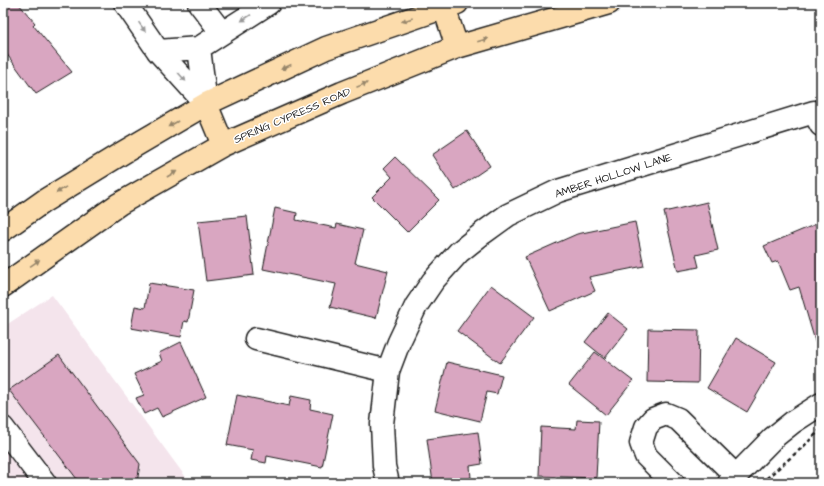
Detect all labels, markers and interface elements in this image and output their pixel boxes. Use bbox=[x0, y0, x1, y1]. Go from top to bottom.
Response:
one-way arrow bbox=[241, 14, 251, 22]
one-way arrow bbox=[400, 18, 412, 24]
one-way arrow bbox=[138, 22, 146, 32]
one-way arrow bbox=[477, 37, 489, 43]
one-way arrow bbox=[280, 64, 291, 70]
one-way arrow bbox=[178, 72, 187, 83]
one-way arrow bbox=[356, 82, 368, 88]
street label: SPRING CYPRESS ROAD bbox=[232, 84, 353, 147]
one-way arrow bbox=[167, 120, 179, 127]
street label: AMBER HOLLOW LANE bbox=[553, 149, 674, 201]
one-way arrow bbox=[166, 171, 178, 178]
one-way arrow bbox=[55, 187, 67, 194]
one-way arrow bbox=[30, 259, 40, 267]

